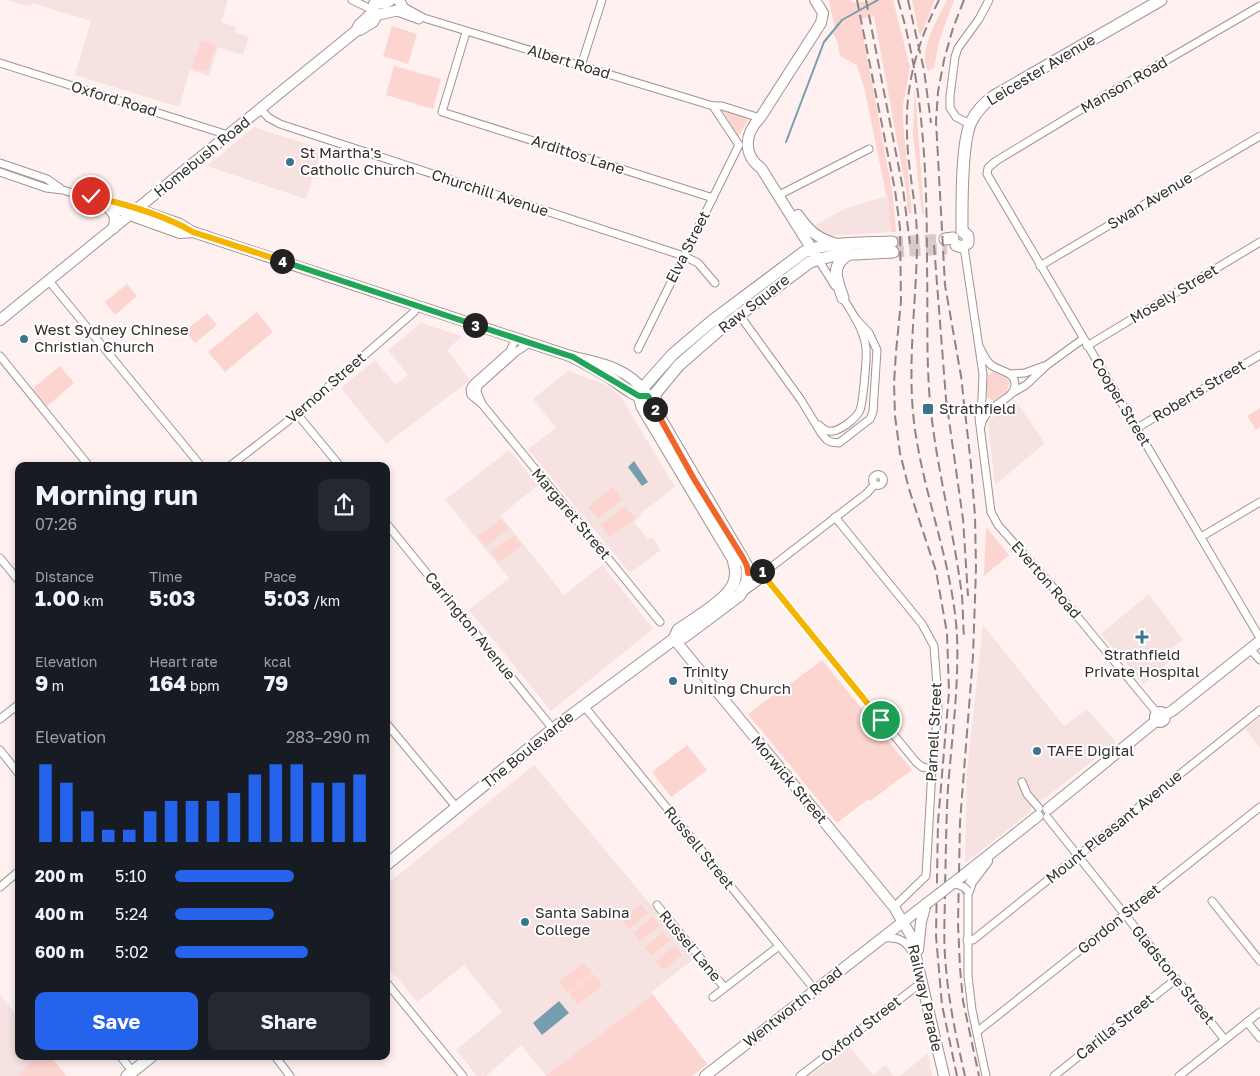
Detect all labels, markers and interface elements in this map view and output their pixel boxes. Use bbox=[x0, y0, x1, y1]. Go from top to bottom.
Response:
street label: Leicester Avenue bbox=[983, 30, 1098, 109]
street label: Albert Road bbox=[526, 40, 613, 82]
street label: Manson Road bbox=[1077, 52, 1170, 116]
street label: Oxford Road bbox=[69, 76, 159, 120]
street label: Homebush Road bbox=[150, 112, 253, 200]
street label: Ardittos Lane bbox=[530, 131, 627, 178]
place label: St Martha's Catholic Church bbox=[300, 143, 415, 178]
marker: St Martha's Catholic Church bbox=[284, 156, 296, 168]
street label: Churchill Avenue bbox=[430, 165, 551, 220]
street label: Swan Avenue bbox=[1104, 168, 1195, 233]
pin bbox=[70, 175, 112, 217]
icon: check bbox=[77, 182, 105, 210]
street label: Elva Street bbox=[661, 208, 713, 285]
pin: 4 bbox=[270, 248, 294, 274]
text: 4 bbox=[278, 253, 287, 270]
street label: Mosely Street bbox=[1126, 260, 1221, 327]
street label: Raw Square bbox=[714, 270, 793, 336]
pin: 3 bbox=[462, 312, 488, 338]
text: 3 bbox=[471, 317, 480, 334]
place label: West Sydney Chinese Christian Church bbox=[34, 320, 189, 355]
marker: West Sydney Chinese Christian Church bbox=[18, 333, 30, 345]
street label: Vernon Street bbox=[282, 348, 369, 427]
street label: Cooper Street bbox=[1088, 354, 1155, 449]
street label: Roberts Street bbox=[1149, 355, 1248, 425]
pin: 2 bbox=[642, 396, 668, 422]
place label: Strathfield bbox=[939, 399, 1016, 417]
text: 2 bbox=[651, 401, 660, 418]
marker: Strathfield bbox=[921, 402, 935, 416]
street label: Margaret Street bbox=[528, 464, 615, 563]
text: Morning run bbox=[35, 478, 198, 511]
button: share bbox=[318, 479, 370, 531]
text: 07:26 bbox=[35, 514, 77, 534]
street label: Everton Road bbox=[1008, 537, 1085, 622]
pin: 1 bbox=[750, 558, 774, 584]
text: 1 bbox=[759, 563, 766, 580]
text: Distance bbox=[35, 568, 94, 585]
text: Time bbox=[149, 568, 182, 585]
text: Pace bbox=[264, 568, 296, 585]
street label: Carrington Avenue bbox=[422, 568, 520, 683]
text: 1.00 bbox=[35, 585, 80, 611]
text: 5:03 bbox=[149, 585, 195, 611]
text: 5:03 bbox=[264, 585, 310, 611]
text: km bbox=[80, 592, 104, 609]
text: /km bbox=[310, 592, 340, 609]
marker: Strathfield Private Hospital bbox=[1135, 630, 1149, 644]
place label: Strathfield Private Hospital bbox=[1084, 645, 1200, 680]
text: Elevation bbox=[35, 653, 97, 670]
text: Heart rate bbox=[149, 653, 218, 670]
text: kcal bbox=[264, 653, 291, 670]
place label: Trinity Uniting Church bbox=[683, 662, 791, 697]
text: 9 bbox=[35, 670, 48, 696]
text: 164 bbox=[149, 670, 187, 696]
text: 79 bbox=[264, 670, 288, 696]
marker: Trinity Uniting Church bbox=[667, 675, 679, 687]
text: m bbox=[48, 677, 64, 694]
text: bpm bbox=[187, 677, 220, 694]
street label: Parnell Street bbox=[921, 682, 945, 782]
pin bbox=[860, 699, 902, 741]
icon: arrive bbox=[867, 706, 895, 734]
street label: The Boulevarde bbox=[478, 707, 577, 792]
text: Elevation bbox=[35, 727, 106, 747]
text: 283–290 m bbox=[286, 727, 370, 747]
street label: Morwick Street bbox=[748, 732, 832, 827]
place label: TAFE Digital bbox=[1047, 741, 1134, 759]
marker: TAFE Digital bbox=[1031, 745, 1043, 757]
street label: Mount Pleasant Avenue bbox=[1042, 766, 1185, 887]
street label: Russell Street bbox=[661, 802, 739, 892]
text: 200 m bbox=[35, 866, 84, 886]
text: 5:10 bbox=[115, 866, 147, 886]
street label: Gordon Street bbox=[1074, 879, 1163, 957]
place label: Santa Sabina College bbox=[535, 903, 629, 938]
text: 400 m bbox=[35, 904, 84, 924]
text: 5:24 bbox=[115, 904, 148, 924]
street label: Russel Lane bbox=[656, 906, 726, 985]
marker: Santa Sabina College bbox=[519, 916, 531, 928]
street label: Gladstone Street bbox=[1128, 921, 1219, 1027]
text: 600 m bbox=[35, 942, 84, 962]
text: 5:02 bbox=[115, 942, 148, 962]
street label: Railway Parade bbox=[905, 942, 947, 1053]
street label: Wentworth Road bbox=[739, 962, 845, 1050]
street label: Carilla Street bbox=[1072, 989, 1157, 1063]
street label: Oxford Street bbox=[817, 991, 904, 1065]
button: Save bbox=[35, 992, 198, 1050]
button: Share bbox=[208, 992, 370, 1050]

